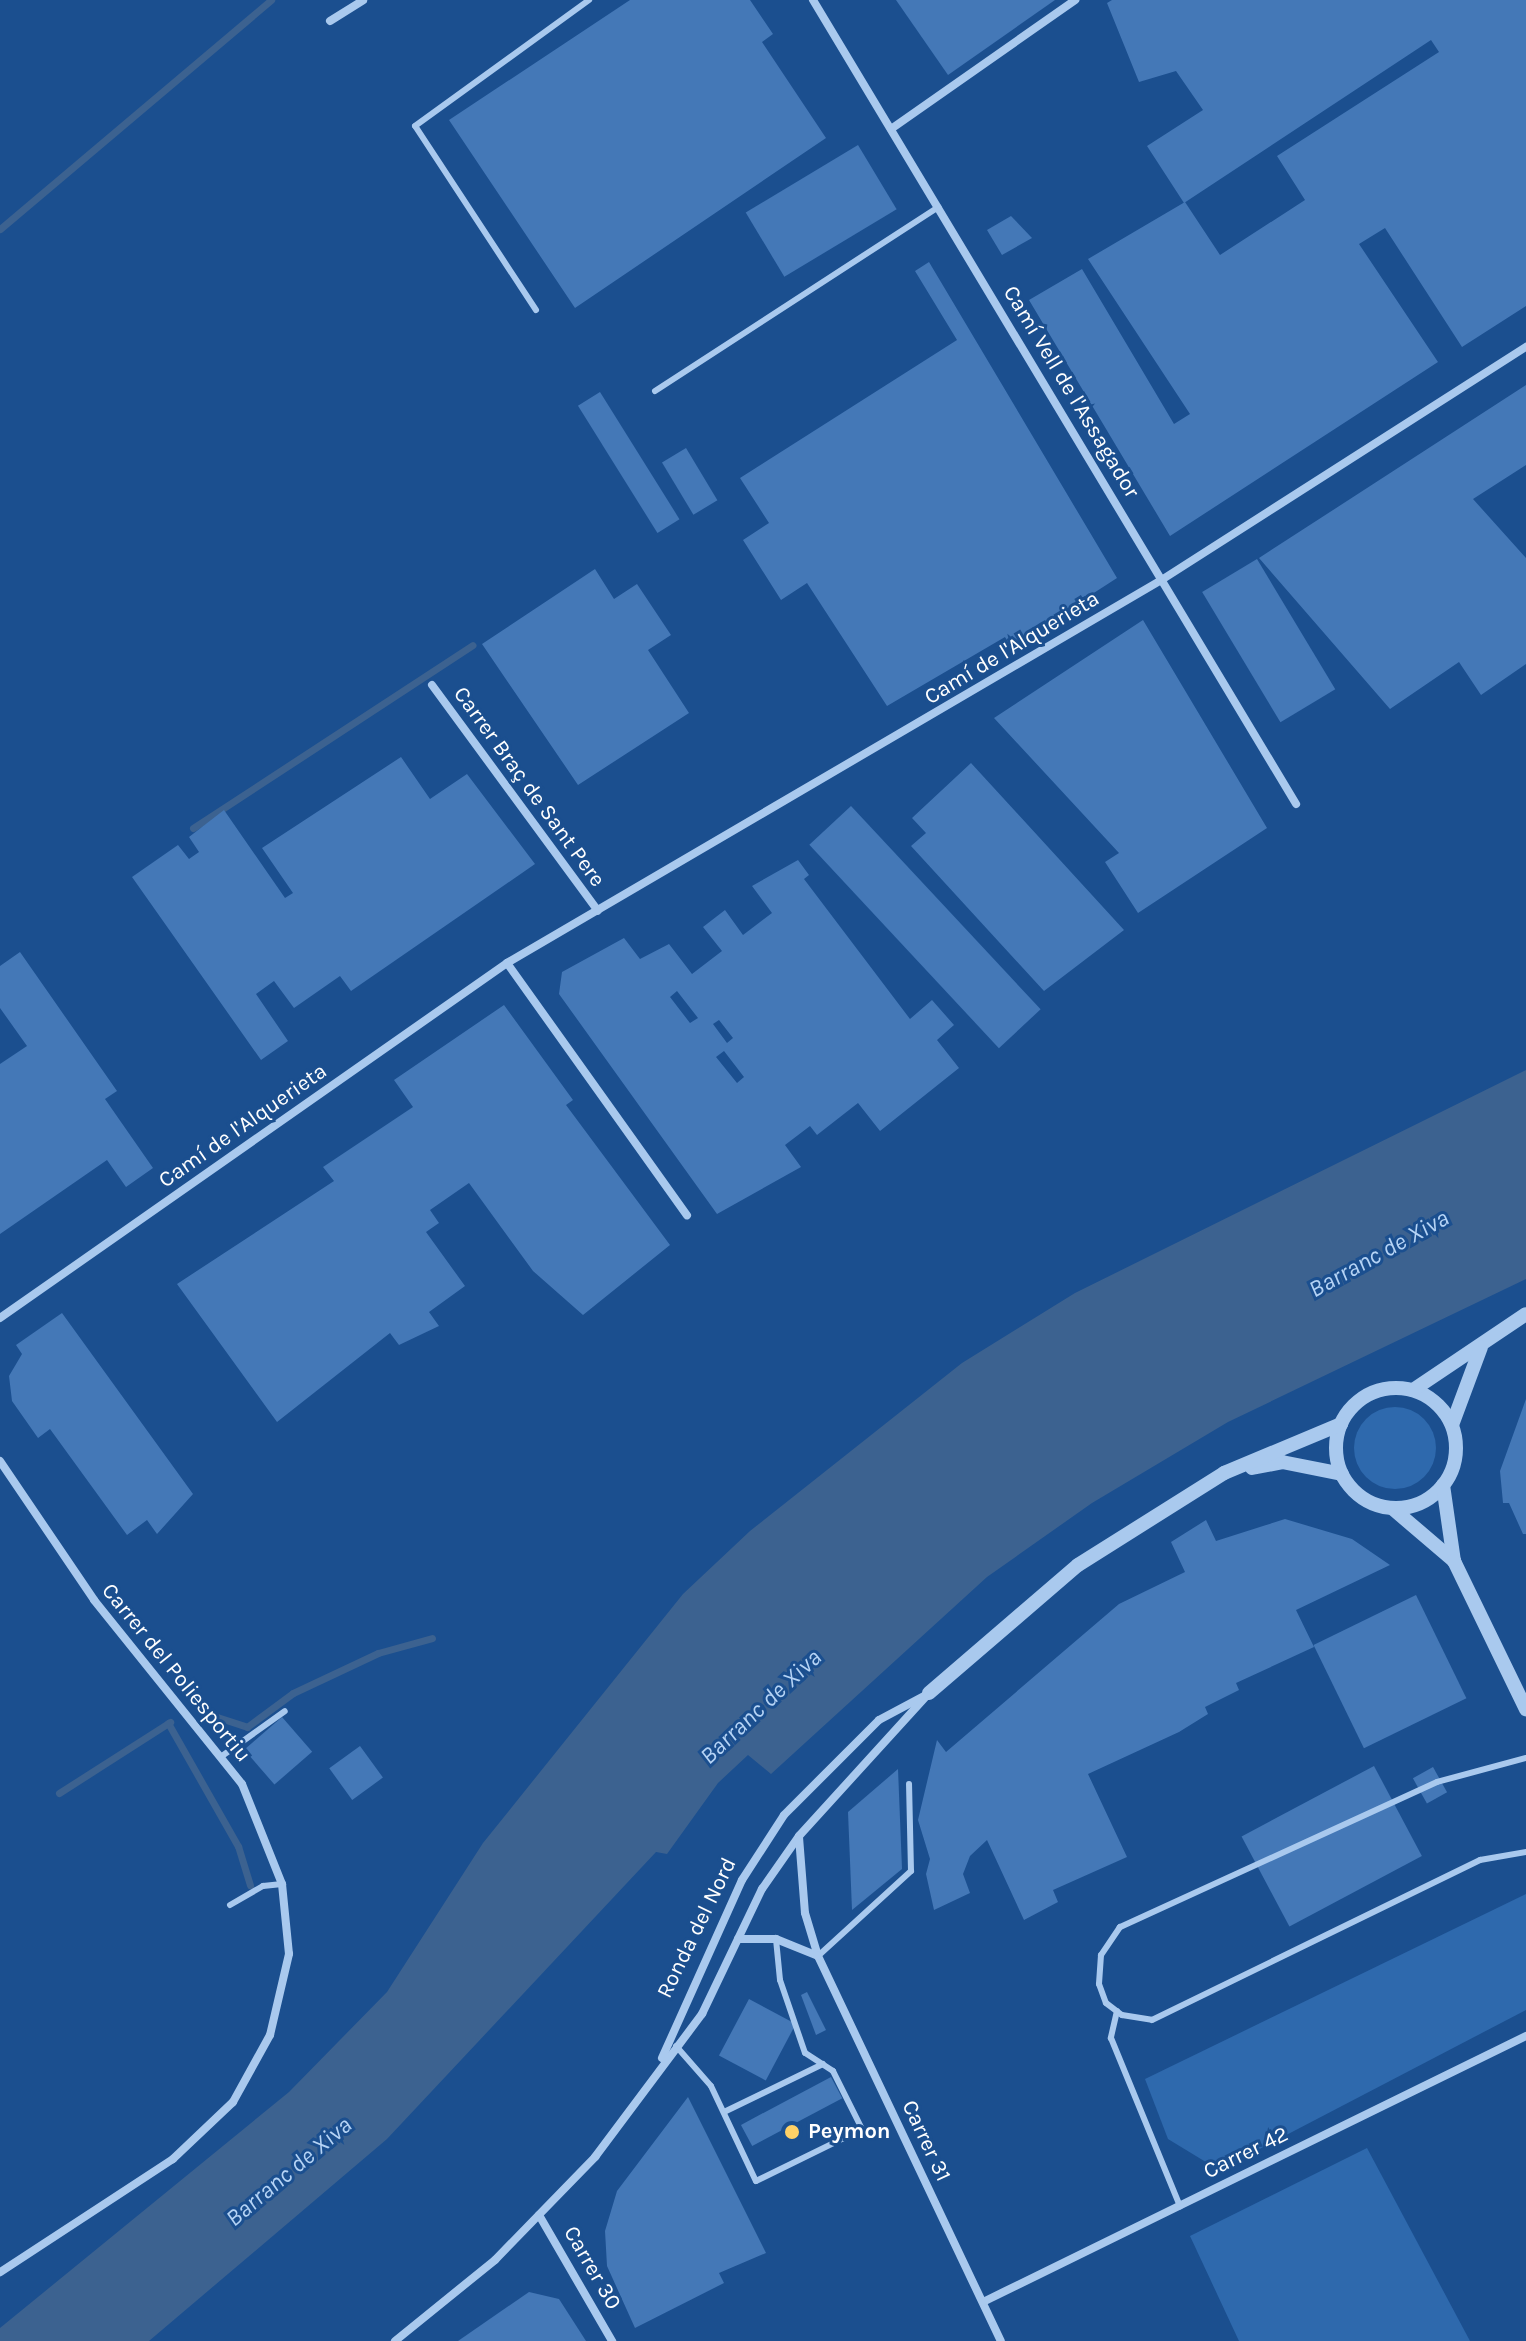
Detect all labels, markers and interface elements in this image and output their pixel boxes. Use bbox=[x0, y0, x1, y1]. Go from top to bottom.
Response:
street label: Camí Vell de l'Assagador bbox=[997, 281, 1145, 503]
street label: Camí de l'Alquerieta bbox=[920, 585, 1104, 711]
street label: Carrer Braç de Sant Pere bbox=[448, 682, 610, 892]
street label: Camí de l'Alquerieta bbox=[154, 1058, 332, 1194]
water label: Barranc de Xiva bbox=[1304, 1204, 1454, 1304]
street label: Carrer del Poliesportiu bbox=[96, 1578, 256, 1768]
water label: Barranc de Xiva bbox=[694, 1643, 828, 1771]
street label: Ronda del Nord bbox=[652, 1853, 742, 2003]
street label: Carrer 31 bbox=[896, 2096, 956, 2186]
water label: Barranc de Xiva bbox=[220, 2111, 358, 2233]
place label: Peymon bbox=[808, 2119, 891, 2145]
street label: Carrer 42 bbox=[1199, 2121, 1293, 2185]
marker: Peymon bbox=[783, 2123, 801, 2141]
street label: Carrer 30 bbox=[558, 2222, 626, 2314]

